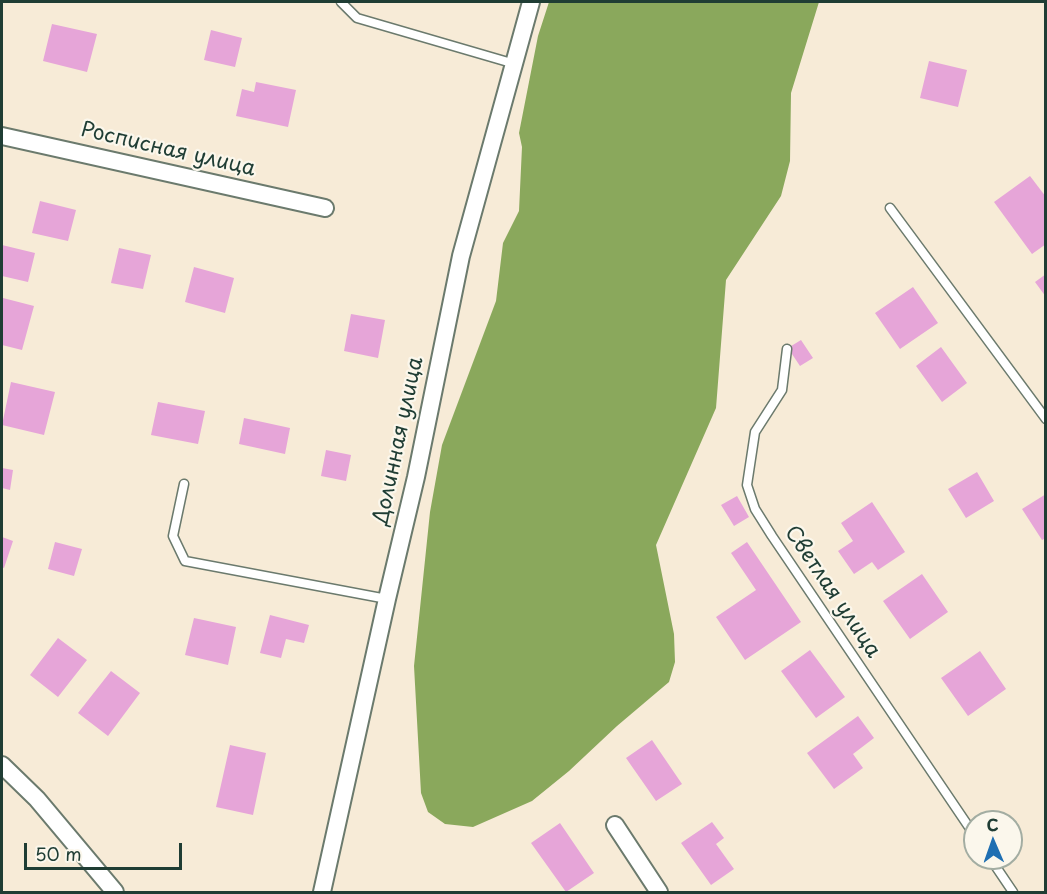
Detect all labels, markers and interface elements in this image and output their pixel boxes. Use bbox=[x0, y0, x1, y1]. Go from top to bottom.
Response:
street label: Росписная улица bbox=[78, 118, 258, 182]
street label: Долинная улица bbox=[369, 355, 429, 527]
street label: Светлая улица bbox=[779, 521, 885, 663]
north arrow bbox=[963, 810, 1023, 870]
text: С bbox=[986, 812, 999, 836]
scale bar bbox=[27, 831, 184, 869]
text: 50 m bbox=[35, 840, 82, 867]

